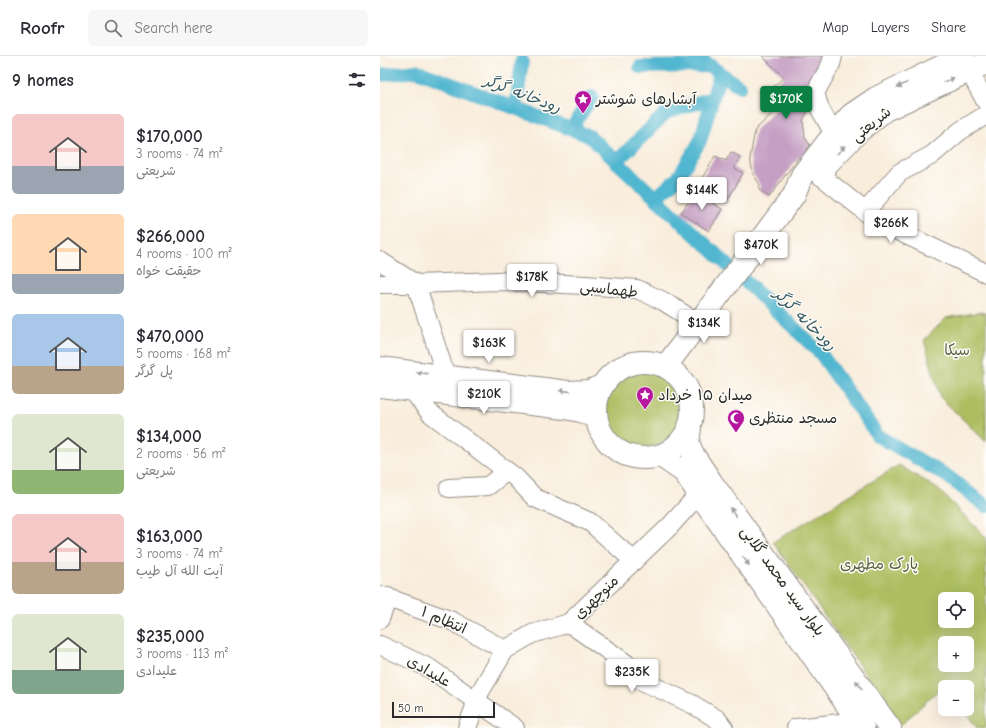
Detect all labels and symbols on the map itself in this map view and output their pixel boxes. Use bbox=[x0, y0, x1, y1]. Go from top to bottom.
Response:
water label: رودخانه گرگر bbox=[480, 69, 564, 117]
one-way arrow bbox=[944, 77, 955, 83]
one-way arrow bbox=[897, 82, 908, 88]
pin: $170K bbox=[758, 86, 814, 120]
place icon: آبشارهای شوشتر bbox=[573, 89, 593, 114]
place label: آبشارهای شوشتر bbox=[595, 90, 698, 108]
street label: شریعتی bbox=[847, 103, 895, 146]
one-way arrow bbox=[836, 145, 846, 155]
pin: $144K bbox=[674, 177, 730, 211]
pin: $266K bbox=[863, 210, 919, 244]
pin: $470K bbox=[733, 232, 789, 266]
pin: $178K bbox=[504, 264, 560, 298]
street label: طهماسبی bbox=[579, 277, 639, 302]
water label: رودخانه گرگر bbox=[769, 283, 841, 354]
pin: $134K bbox=[676, 310, 732, 344]
pin: $163K bbox=[461, 330, 517, 364]
park label: سیکا bbox=[944, 341, 970, 359]
one-way arrow bbox=[416, 370, 428, 376]
pin: $210K bbox=[456, 381, 512, 415]
place icon: میدان ۱۵ خرداد bbox=[635, 385, 655, 410]
place label: میدان ۱۵ خرداد bbox=[658, 386, 752, 404]
one-way arrow bbox=[558, 387, 571, 394]
mosque icon: مسجد منتظری bbox=[726, 408, 746, 433]
place label: مسجد منتظری bbox=[749, 409, 837, 427]
one-way arrow bbox=[729, 507, 737, 518]
street label: بلوار سید محمد گلابی bbox=[736, 523, 829, 640]
park label: پارک مطهری bbox=[840, 555, 918, 574]
one-way arrow bbox=[742, 556, 750, 567]
street label: منوچهری bbox=[570, 571, 623, 623]
street label: انتظام ۱ bbox=[418, 602, 469, 639]
street label: علیدادی bbox=[404, 651, 454, 691]
pin: $235K bbox=[604, 659, 660, 693]
one-way arrow bbox=[856, 680, 864, 690]
scale bar bbox=[392, 700, 495, 719]

